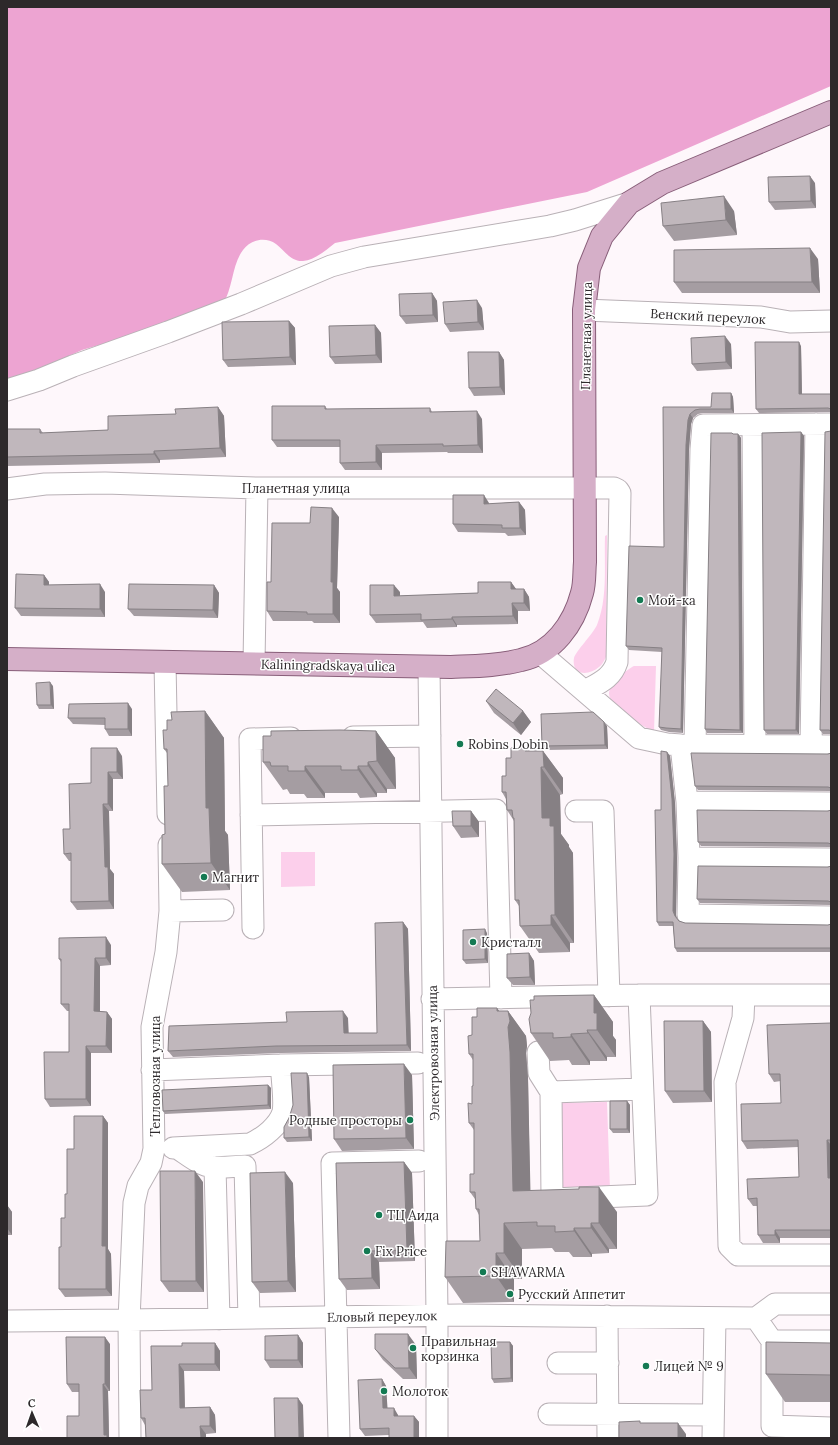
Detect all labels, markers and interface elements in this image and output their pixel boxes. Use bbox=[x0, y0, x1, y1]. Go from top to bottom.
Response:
street label: Планетная улица bbox=[577, 281, 596, 390]
street label: Венский переулок bbox=[650, 305, 766, 328]
street label: Планетная улица bbox=[242, 480, 351, 497]
place label: Мой-ка bbox=[648, 592, 696, 609]
marker: Мой-ка bbox=[635, 595, 645, 605]
street label: Kaliningradskaya ulica bbox=[261, 656, 396, 675]
place label: Robins Dobin bbox=[468, 736, 549, 753]
marker: Robins Dobin bbox=[455, 739, 465, 749]
place label: Магнит bbox=[212, 869, 260, 886]
marker: Магнит bbox=[199, 872, 209, 882]
place label: Кристалл bbox=[481, 934, 542, 951]
marker: Кристалл bbox=[468, 937, 478, 947]
street label: Электровозная улица bbox=[424, 985, 443, 1121]
street label: Тепловозная улица bbox=[147, 1015, 164, 1137]
place label: Родные просторы bbox=[289, 1112, 402, 1129]
marker: Родные просторы bbox=[405, 1115, 415, 1125]
place label: ТЦ Аида bbox=[387, 1207, 439, 1224]
marker: ТЦ Аида bbox=[374, 1210, 384, 1220]
place label: Fix Price bbox=[375, 1243, 427, 1260]
marker: Fix Price bbox=[362, 1246, 372, 1256]
place label: SHAWARMA bbox=[491, 1264, 566, 1281]
marker: SHAWARMA bbox=[478, 1267, 488, 1277]
place label: Русский Аппетит bbox=[518, 1286, 626, 1303]
marker: Русский Аппетит bbox=[505, 1289, 515, 1299]
street label: Еловый переулок bbox=[327, 1307, 437, 1326]
place label: Правильная корзинка bbox=[421, 1333, 496, 1365]
marker: Правильная корзинка bbox=[408, 1343, 418, 1353]
place label: Лицей № 9 bbox=[654, 1358, 724, 1375]
marker: Лицей № 9 bbox=[641, 1361, 651, 1371]
place label: Молоток bbox=[392, 1383, 448, 1400]
marker: Молоток bbox=[379, 1386, 389, 1396]
north arrow bbox=[12, 1393, 52, 1433]
text: С bbox=[28, 1396, 36, 1410]

